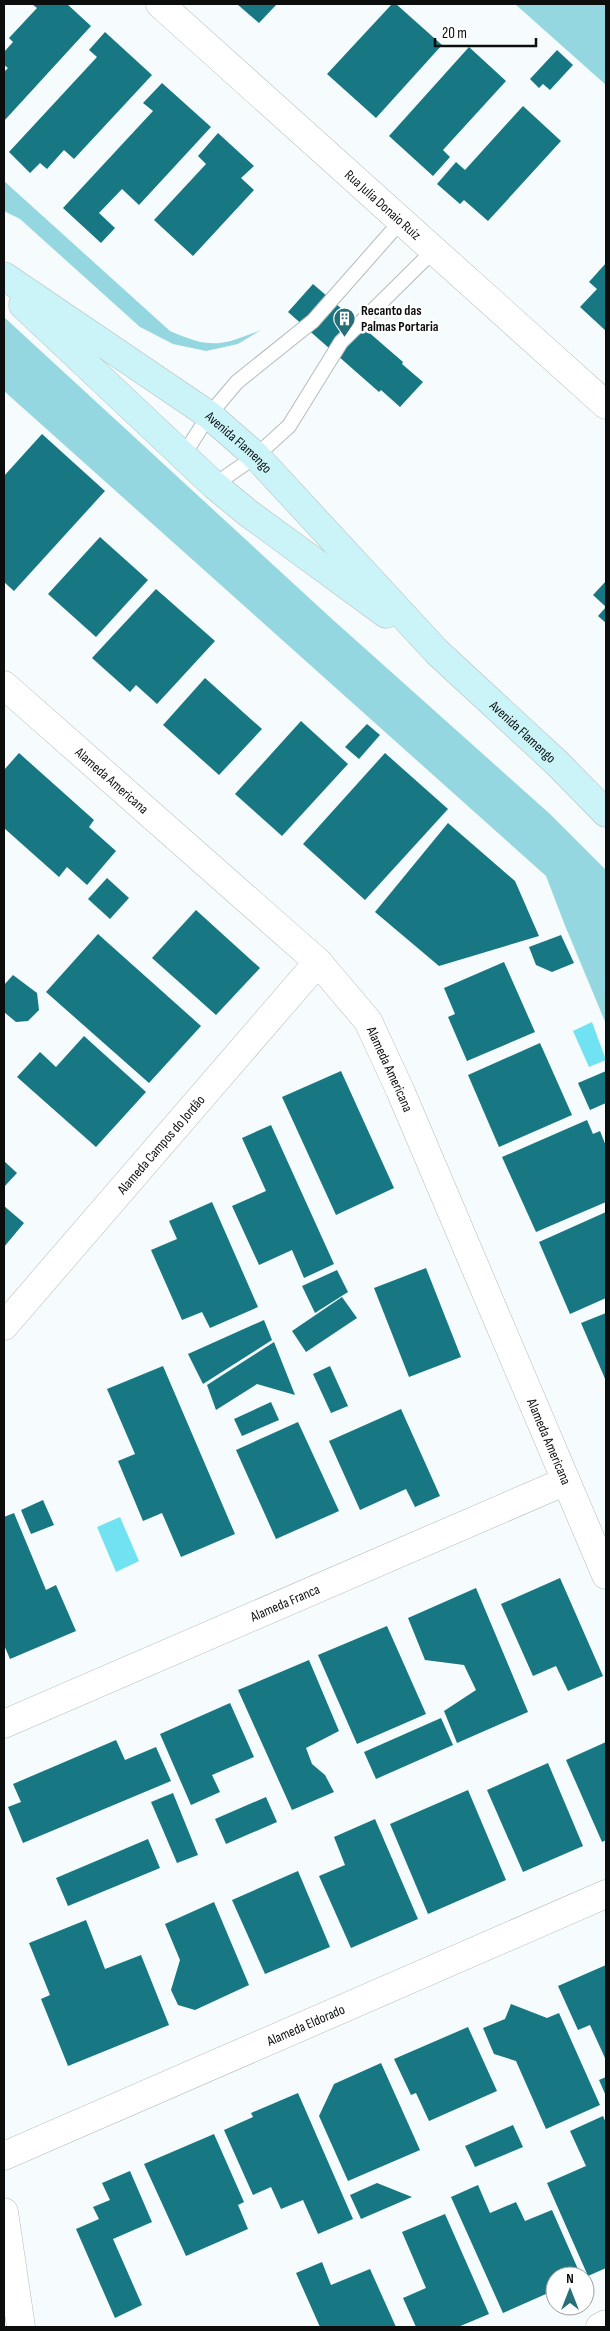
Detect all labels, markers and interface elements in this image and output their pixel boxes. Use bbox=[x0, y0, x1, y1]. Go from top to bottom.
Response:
scale bar bbox=[435, 15, 536, 47]
text: 20 m bbox=[442, 24, 467, 43]
street label: Rua Julia Donaio Ruiz bbox=[342, 166, 425, 243]
place label: Recanto das Palmas Portaria bbox=[361, 302, 439, 335]
building icon: Recanto das Palmas Portaria bbox=[333, 306, 357, 337]
street label: Avenida Flamengo bbox=[201, 407, 276, 477]
street label: Avenida Flamengo bbox=[486, 696, 560, 767]
street label: Alameda Americana bbox=[71, 743, 152, 817]
street label: Alameda Americana bbox=[363, 1023, 417, 1114]
street label: Alameda Campos do Jordão bbox=[113, 1091, 208, 1198]
street label: Alameda Americana bbox=[523, 1395, 575, 1487]
street label: Alameda Franca bbox=[247, 1580, 322, 1625]
street label: Alameda Eldorado bbox=[263, 2000, 347, 2050]
north arrow bbox=[545, 2266, 595, 2316]
text: N bbox=[566, 2270, 574, 2287]

